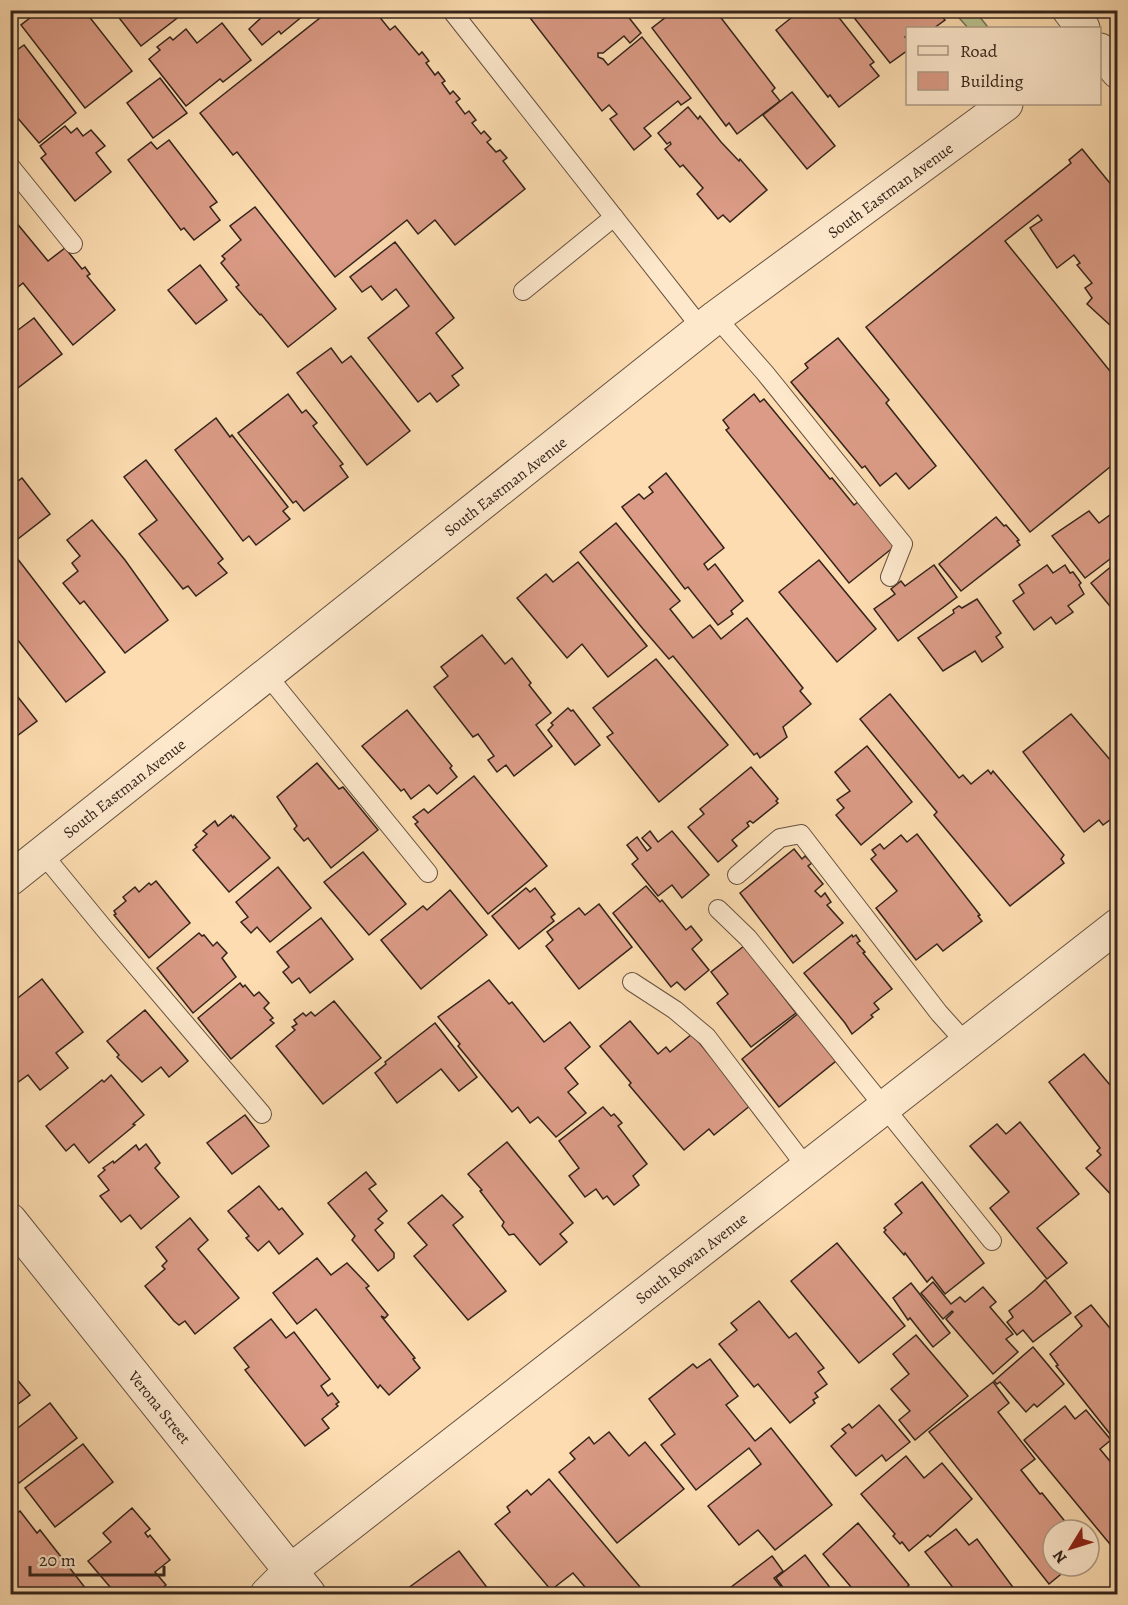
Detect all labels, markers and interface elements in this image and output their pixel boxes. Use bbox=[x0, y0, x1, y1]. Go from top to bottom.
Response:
legend bbox=[906, 27, 1101, 105]
text: Road bbox=[960, 39, 998, 63]
text: Building bbox=[960, 69, 1024, 93]
street label: South Eastman Avenue bbox=[823, 138, 958, 244]
street label: South Eastman Avenue bbox=[440, 432, 572, 542]
street label: South Eastman Avenue bbox=[59, 734, 191, 844]
street label: South Rowan Avenue bbox=[631, 1208, 752, 1310]
street label: Verona Street bbox=[122, 1366, 196, 1449]
north arrow bbox=[1041, 1518, 1101, 1578]
scale bar bbox=[30, 1539, 164, 1577]
text: N bbox=[1047, 1545, 1072, 1568]
text: 20 m bbox=[39, 1548, 76, 1572]

